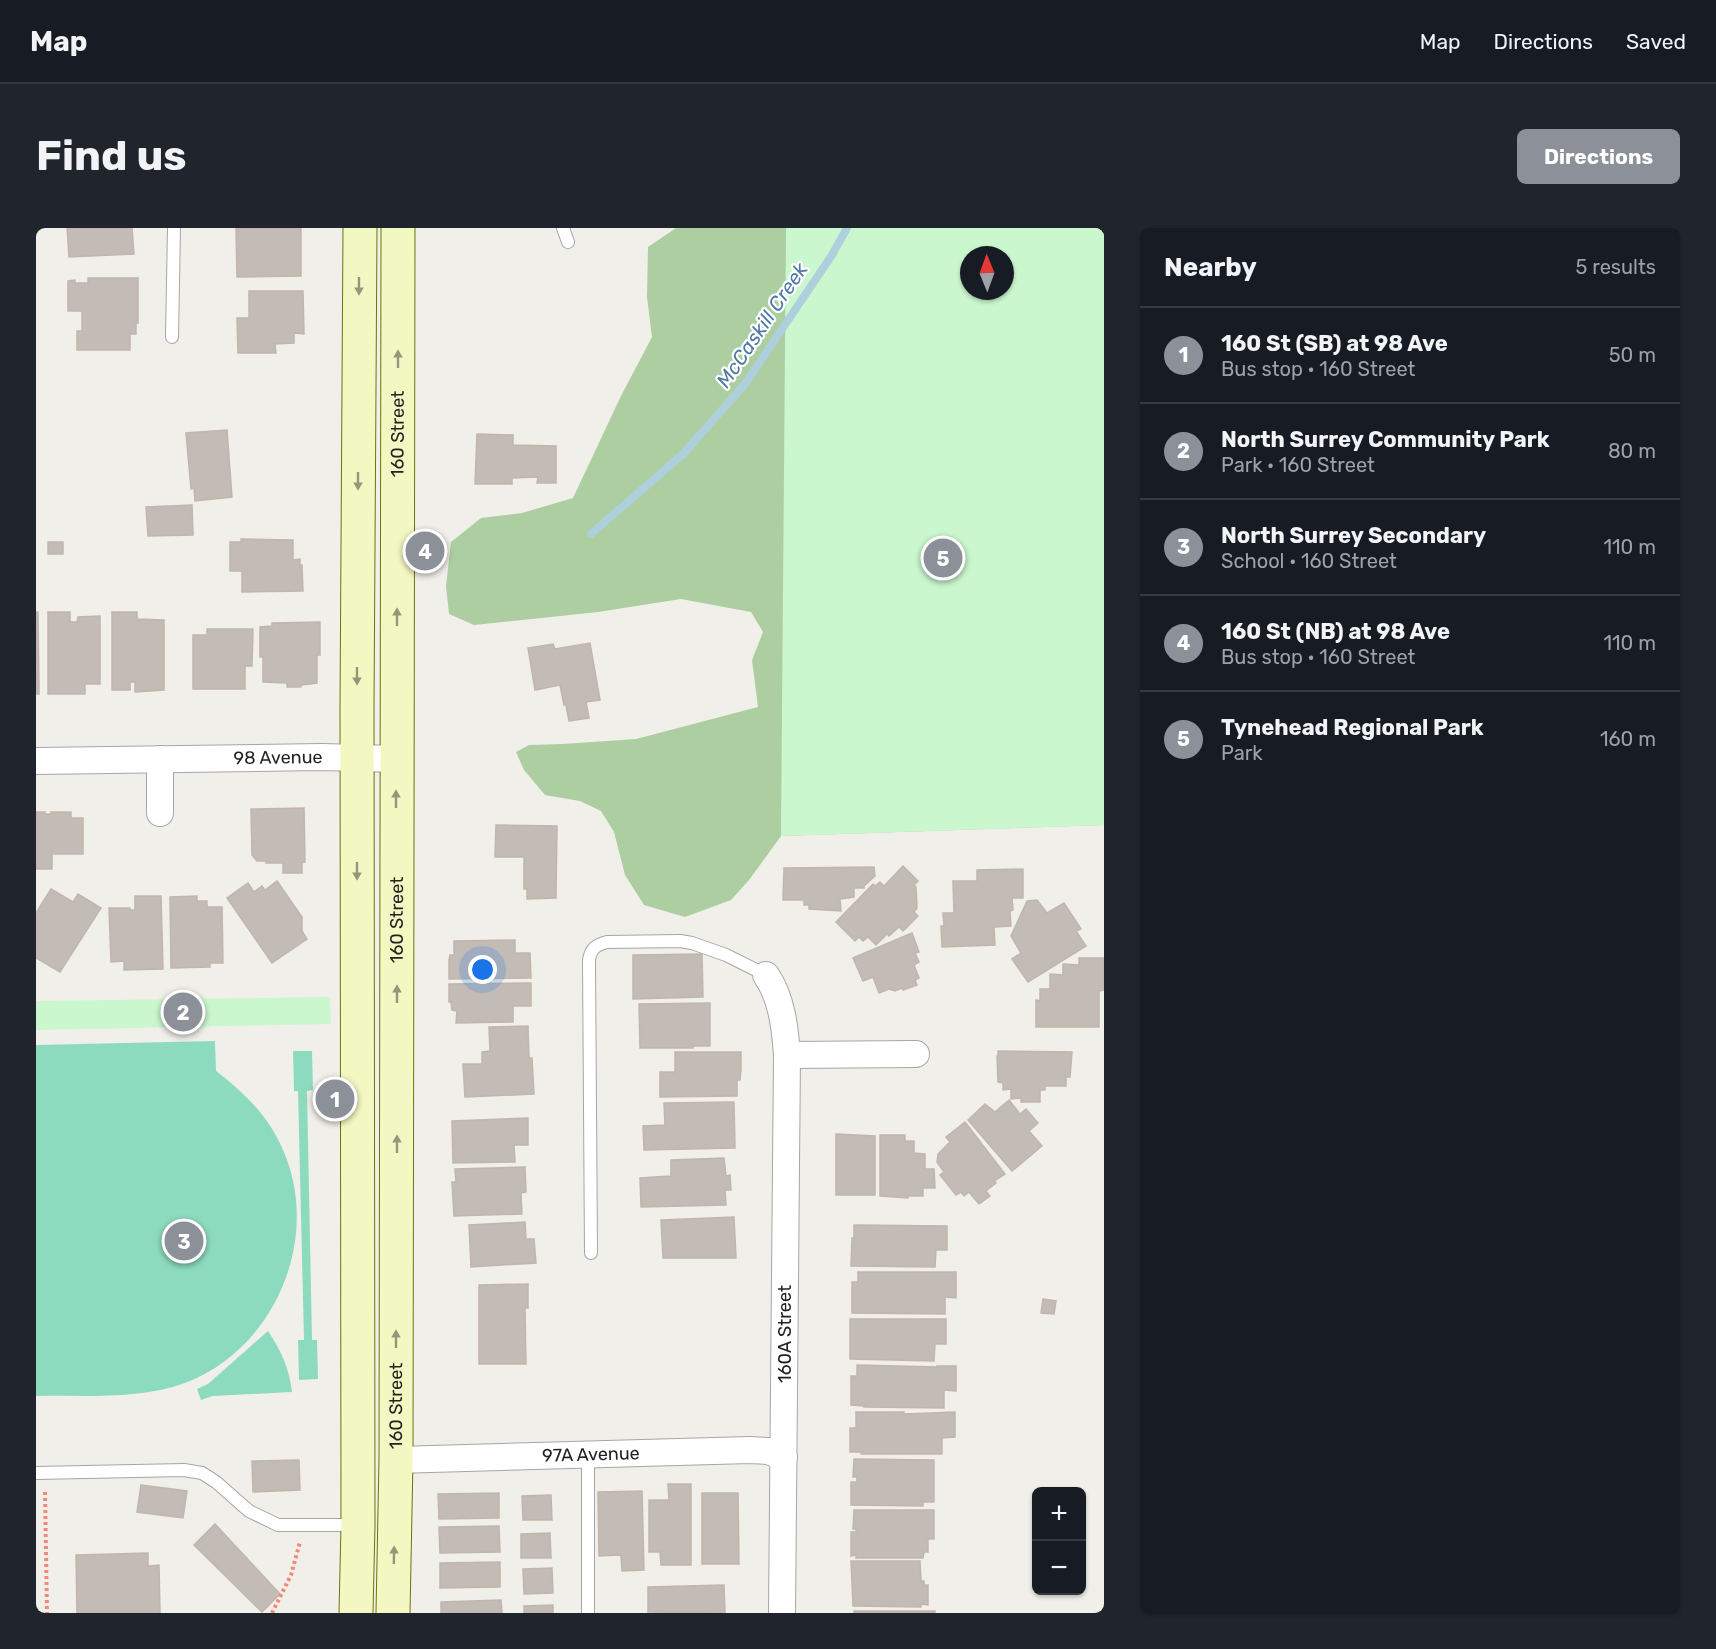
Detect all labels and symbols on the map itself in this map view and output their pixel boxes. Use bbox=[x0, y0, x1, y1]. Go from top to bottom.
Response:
north arrow bbox=[960, 246, 1014, 300]
water label: McCaskill Creek bbox=[711, 257, 813, 392]
one-way arrow bbox=[354, 277, 364, 296]
one-way arrow bbox=[393, 349, 403, 368]
street label: 160 Street bbox=[387, 391, 409, 477]
one-way arrow bbox=[353, 472, 363, 491]
pin: 4 bbox=[406, 528, 444, 574]
pin: 5 bbox=[924, 536, 962, 580]
one-way arrow bbox=[392, 607, 402, 626]
one-way arrow bbox=[352, 667, 362, 686]
street label: 98 Avenue bbox=[233, 746, 323, 769]
one-way arrow bbox=[391, 789, 401, 808]
one-way arrow bbox=[352, 862, 362, 881]
street label: 160 Street bbox=[386, 877, 408, 963]
your location bbox=[468, 955, 497, 984]
one-way arrow bbox=[392, 984, 402, 1003]
pin: 2 bbox=[164, 990, 202, 1034]
pin: 1 bbox=[316, 1076, 354, 1122]
one-way arrow bbox=[392, 1134, 402, 1153]
pin: 3 bbox=[164, 1218, 204, 1264]
street label: 160A Street bbox=[774, 1285, 796, 1383]
one-way arrow bbox=[391, 1329, 401, 1348]
street label: 160 Street bbox=[385, 1363, 407, 1449]
street label: 97A Avenue bbox=[542, 1442, 640, 1467]
one-way arrow bbox=[389, 1545, 399, 1564]

